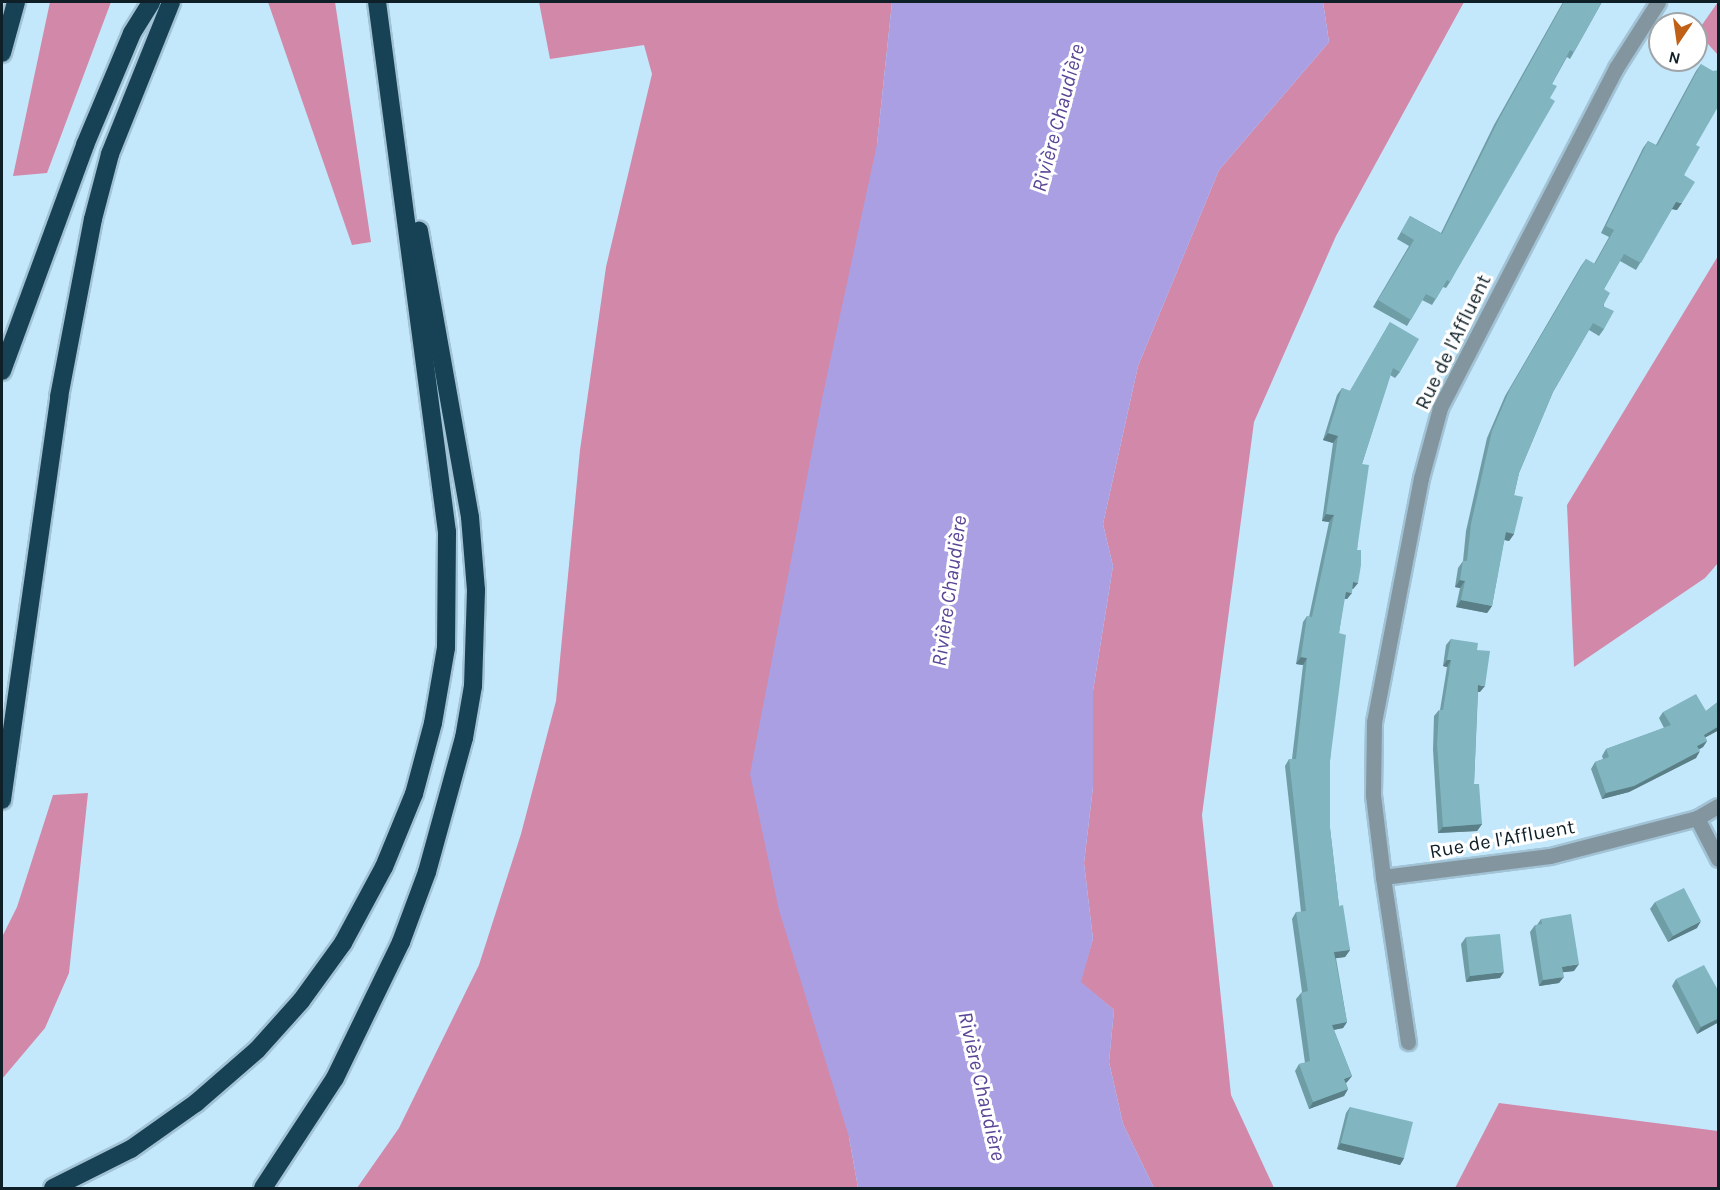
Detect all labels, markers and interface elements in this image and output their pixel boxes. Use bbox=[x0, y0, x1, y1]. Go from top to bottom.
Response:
north arrow bbox=[1648, 12, 1708, 72]
water label: Rivière Chaudière bbox=[1026, 41, 1090, 195]
text: N bbox=[1667, 48, 1682, 69]
street label: Rue de l'Affluent bbox=[1410, 271, 1496, 413]
water label: Rivière Chaudière bbox=[926, 514, 972, 668]
street label: Rue de l'Affluent bbox=[1427, 814, 1577, 864]
water label: Rivière Chaudière bbox=[953, 1009, 1011, 1163]

